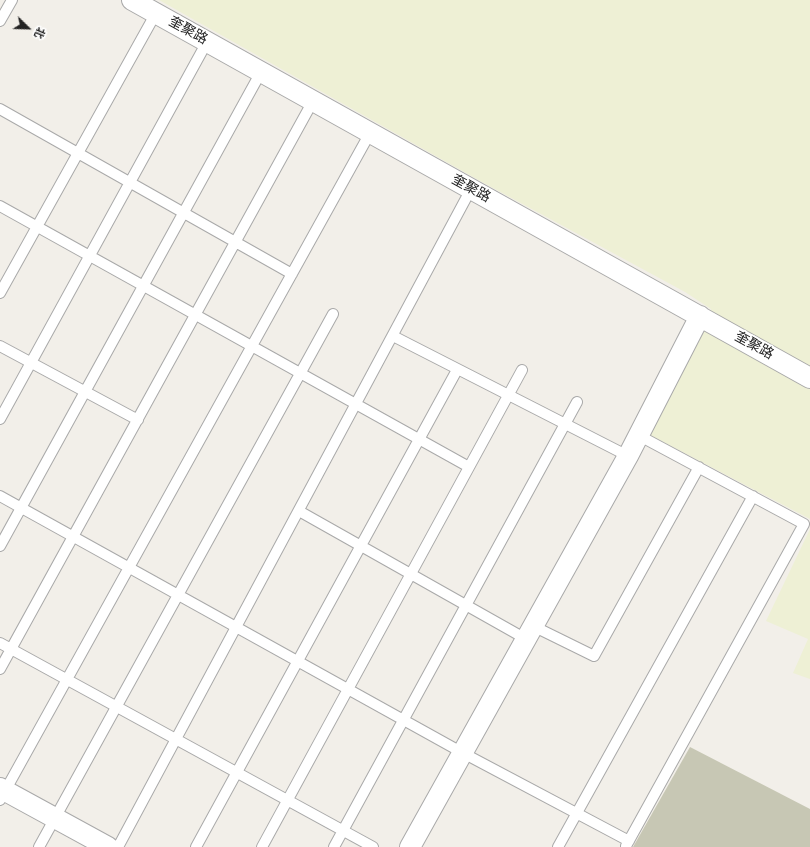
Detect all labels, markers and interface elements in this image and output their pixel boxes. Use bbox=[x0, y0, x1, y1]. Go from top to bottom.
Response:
north arrow bbox=[8, 8, 48, 48]
street label: 奎聚路 bbox=[166, 13, 210, 49]
text: 北 bbox=[31, 25, 48, 40]
street label: 奎聚路 bbox=[449, 171, 493, 207]
street label: 奎聚路 bbox=[732, 328, 776, 364]

